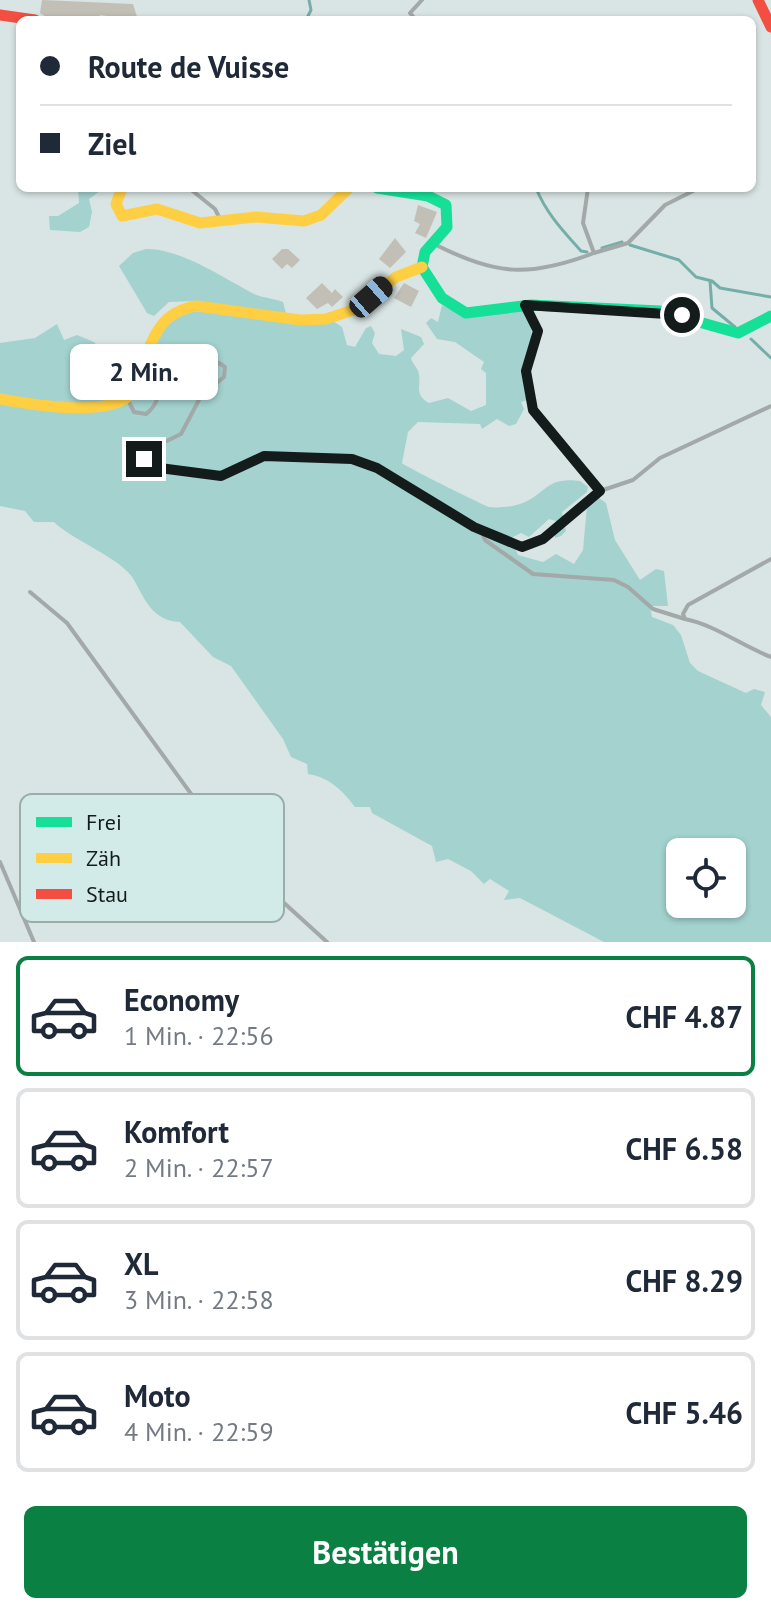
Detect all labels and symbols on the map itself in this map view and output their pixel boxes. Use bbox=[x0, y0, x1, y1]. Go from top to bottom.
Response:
car bbox=[345, 272, 397, 322]
route start bbox=[664, 297, 700, 333]
callout: 2 Min. bbox=[70, 343, 218, 399]
route end bbox=[126, 441, 162, 477]
legend bbox=[20, 794, 284, 922]
text: Frei bbox=[86, 808, 122, 836]
text: Zäh bbox=[86, 844, 121, 872]
text: Stau bbox=[86, 880, 128, 908]

